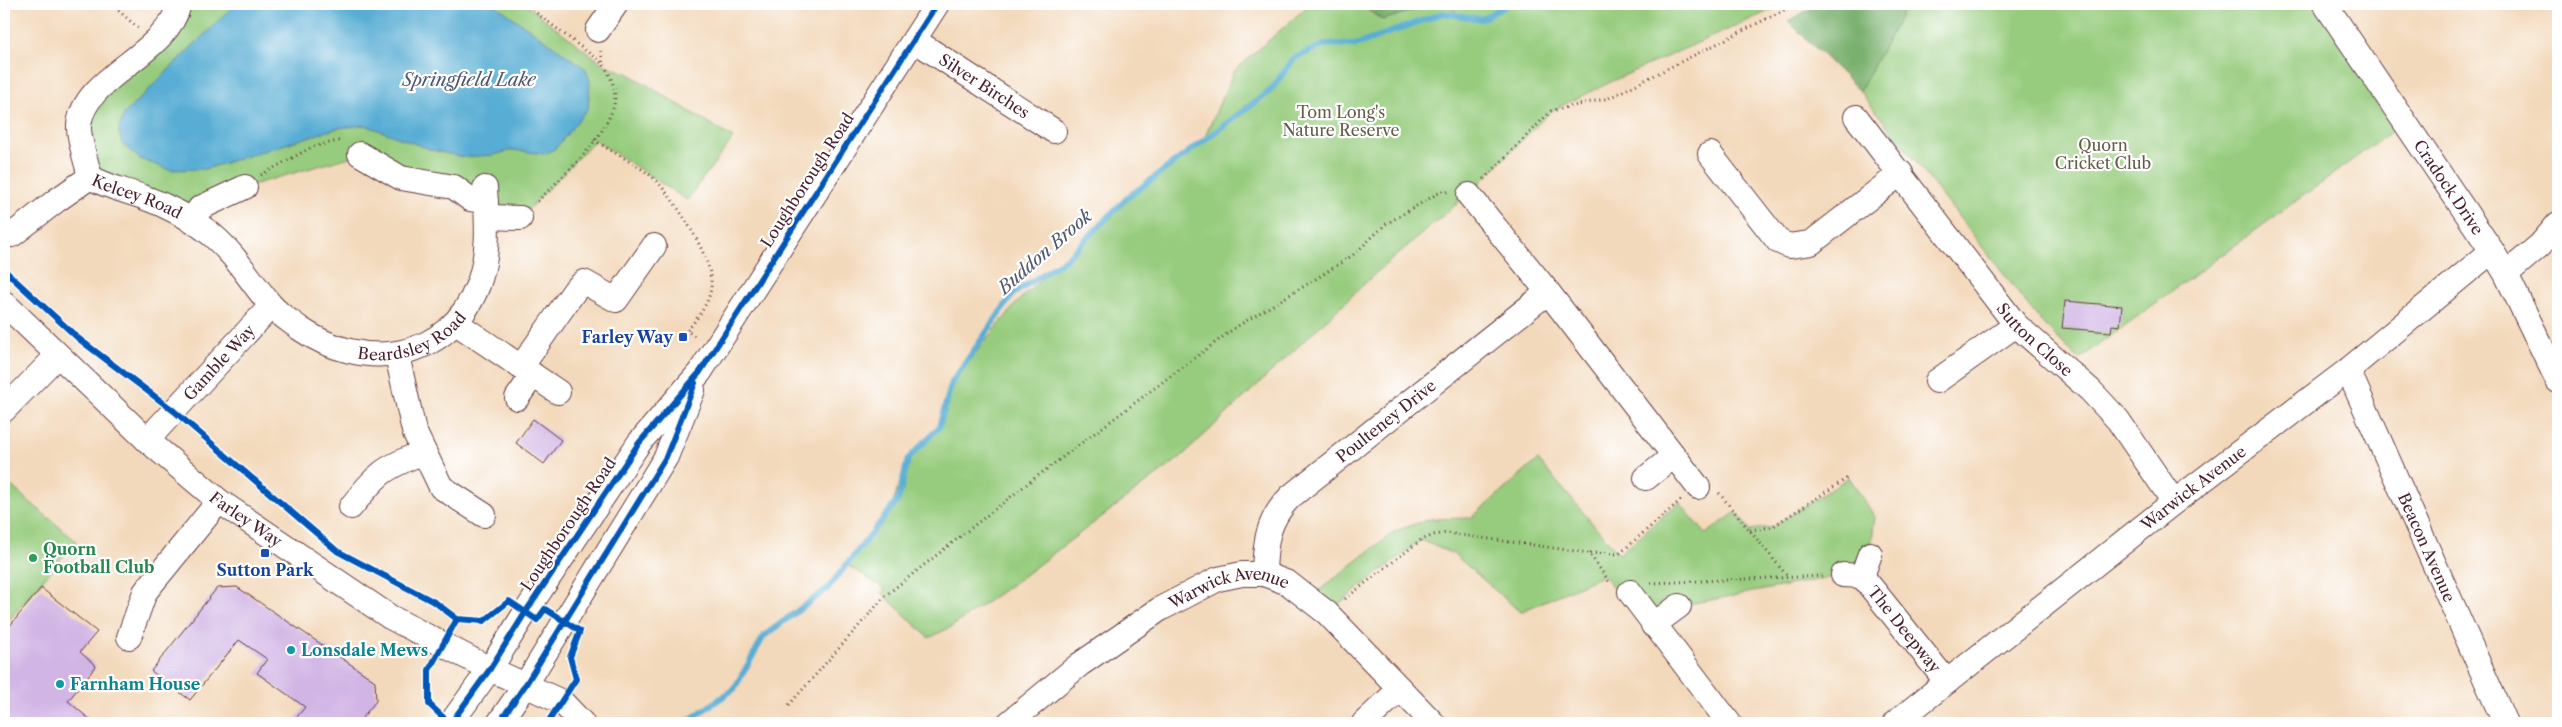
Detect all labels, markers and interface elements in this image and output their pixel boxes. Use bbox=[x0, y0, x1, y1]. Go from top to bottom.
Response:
street label: Silver Birches bbox=[935, 49, 1033, 122]
water label: Springfield Lake bbox=[401, 69, 537, 91]
park label: Tom Long's Nature Reserve bbox=[1283, 102, 1400, 140]
street label: Loughborough Road bbox=[756, 109, 858, 251]
park label: Quorn Cricket Club bbox=[2055, 135, 2151, 173]
street label: Cradock Drive bbox=[2410, 136, 2488, 238]
street label: Kelcey Road bbox=[89, 170, 186, 223]
water label: Buddon Brook bbox=[992, 205, 1097, 300]
street label: Sutton Close bbox=[1993, 299, 2077, 380]
street label: Beardsley Road bbox=[357, 307, 470, 364]
street label: Gamble Way bbox=[179, 319, 260, 404]
place label: Farley Way bbox=[582, 327, 674, 347]
marker: Farley Way bbox=[677, 331, 689, 343]
street label: Poulteney Drive bbox=[1332, 375, 1440, 467]
street label: Warwick Avenue bbox=[2136, 441, 2250, 535]
street label: Loughborough Road bbox=[516, 453, 620, 594]
street label: Farley Way bbox=[206, 487, 287, 552]
street label: Beacon Avenue bbox=[2394, 490, 2460, 605]
place label: Quorn Football Club bbox=[43, 539, 155, 577]
marker: Sutton Park bbox=[259, 547, 271, 559]
marker: Quorn Football Club bbox=[27, 552, 39, 564]
place label: Sutton Park bbox=[216, 560, 314, 580]
street label: Warwick Avenue bbox=[1164, 563, 1292, 613]
street label: The Deepway bbox=[1864, 582, 1946, 677]
place label: Lonsdale Mews bbox=[301, 640, 428, 660]
marker: Lonsdale Mews bbox=[285, 644, 297, 656]
place label: Farnham House bbox=[70, 674, 201, 694]
marker: Farnham House bbox=[54, 678, 66, 690]

